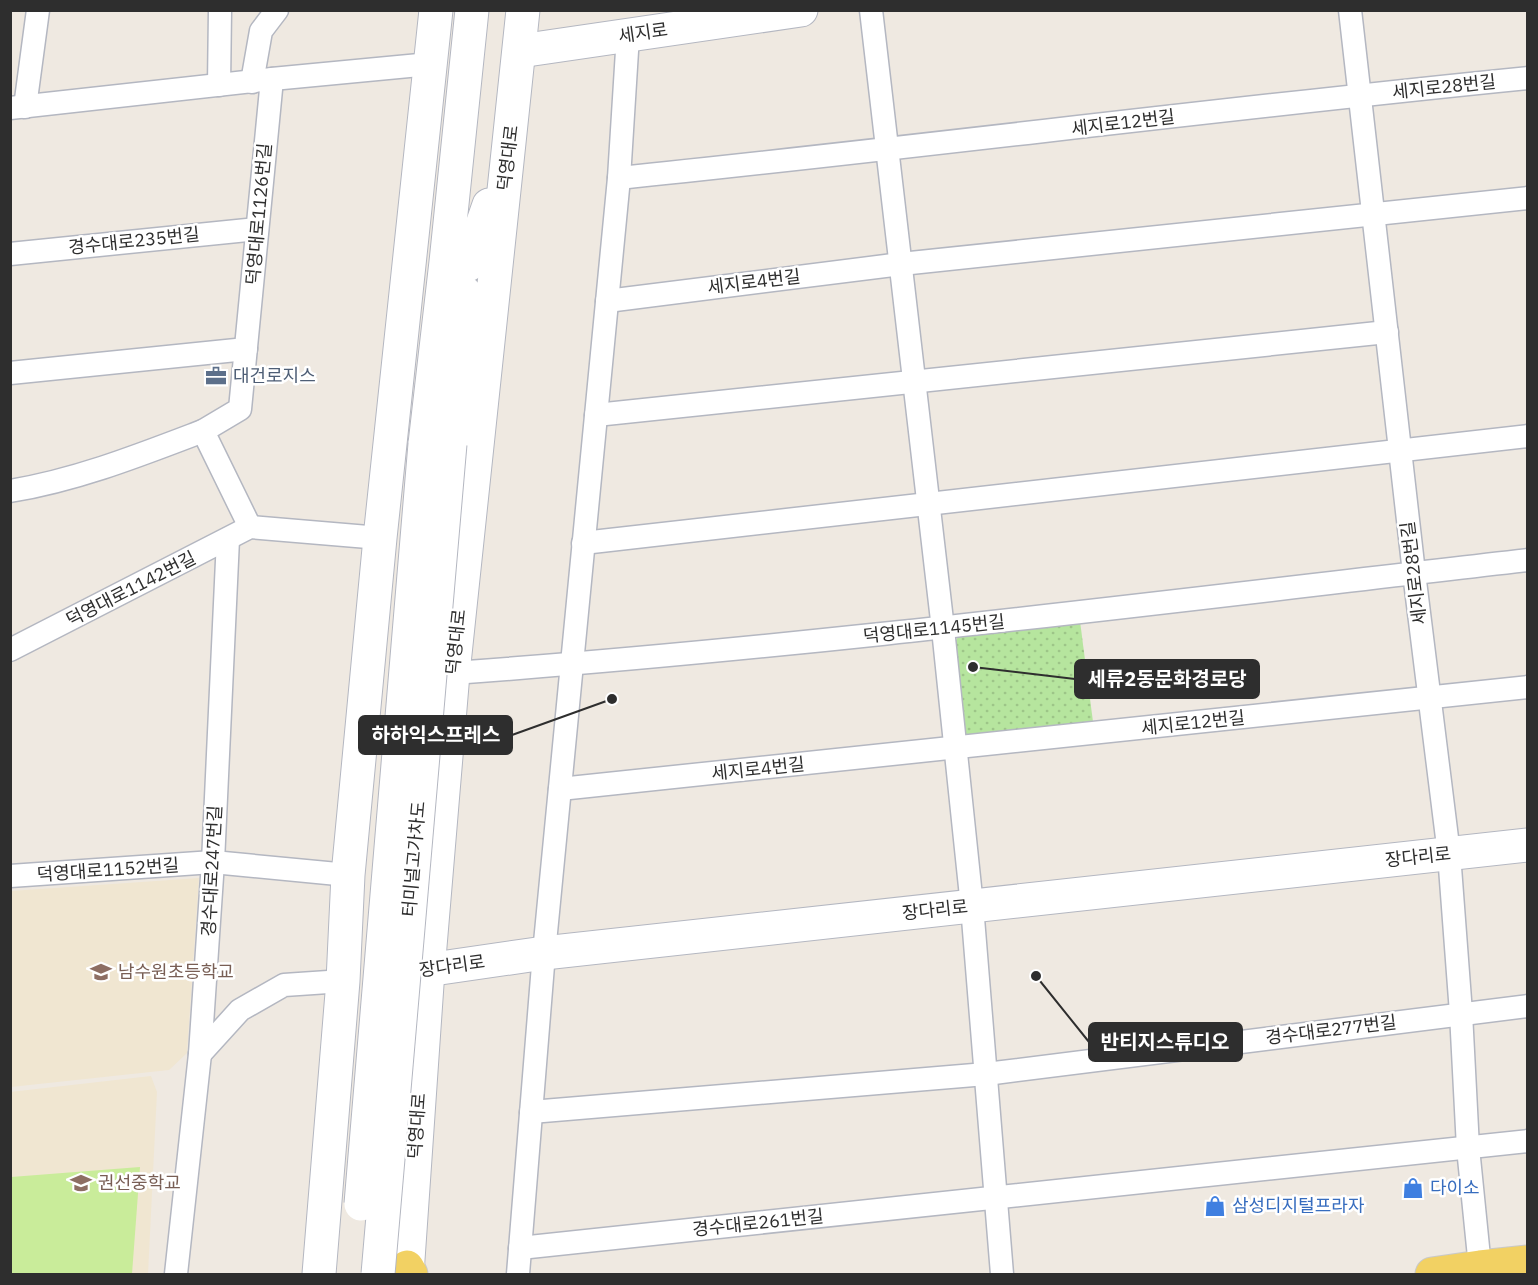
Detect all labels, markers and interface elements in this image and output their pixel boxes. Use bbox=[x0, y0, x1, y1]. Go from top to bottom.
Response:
street label: 세지로 bbox=[617, 18, 669, 47]
street label: 세지로28번길 bbox=[1391, 70, 1497, 103]
street label: 세지로12번길 bbox=[1070, 105, 1176, 140]
street label: 덕영대로 bbox=[492, 124, 523, 192]
street label: 덕영대로1126번길 bbox=[241, 142, 276, 286]
street label: 경수대로235번길 bbox=[67, 222, 201, 259]
street label: 세지로4번길 bbox=[706, 264, 802, 299]
office icon: 대건로지스 bbox=[204, 364, 228, 388]
place label: 대건로지스 bbox=[233, 364, 316, 387]
street label: 세지로28번길 bbox=[1396, 520, 1431, 626]
street label: 덕영대로1142번길 bbox=[62, 546, 200, 631]
street label: 덕영대로 bbox=[441, 608, 470, 676]
street label: 덕영대로1145번길 bbox=[862, 610, 1006, 647]
callout: 세류2동문화경로당 bbox=[1075, 660, 1259, 698]
text: 세류2동문화경로당 bbox=[1087, 665, 1247, 692]
street label: 세지로12번길 bbox=[1140, 706, 1246, 739]
callout: 하하익스프레스 bbox=[359, 716, 512, 754]
text: 하하익스프레스 bbox=[372, 721, 500, 748]
street label: 세지로4번길 bbox=[710, 752, 806, 785]
street label: 터미널고가차도 bbox=[397, 800, 430, 918]
street label: 경수대로247번길 bbox=[197, 805, 226, 937]
street label: 장다리로 bbox=[1384, 842, 1452, 871]
street label: 덕영대로1152번길 bbox=[36, 853, 180, 886]
street label: 장다리로 bbox=[901, 895, 969, 924]
street label: 장다리로 bbox=[418, 950, 486, 982]
school or university icon: 남수원초등학교 bbox=[89, 960, 113, 984]
place label: 남수원초등학교 bbox=[118, 960, 234, 983]
street label: 경수대로277번길 bbox=[1264, 1010, 1398, 1049]
callout: 반티지스튜디오 bbox=[1089, 1023, 1242, 1061]
text: 반티지스튜디오 bbox=[1101, 1028, 1229, 1055]
street label: 덕영대로 bbox=[403, 1092, 430, 1160]
school or university icon: 권선중학교 bbox=[69, 1171, 93, 1195]
place label: 권선중학교 bbox=[98, 1171, 181, 1194]
shop icon: 다이소 bbox=[1401, 1176, 1425, 1200]
place label: 다이소 bbox=[1430, 1176, 1480, 1199]
shop icon: 삼성디지털프라자 bbox=[1203, 1194, 1227, 1218]
place label: 삼성디지털프라자 bbox=[1232, 1194, 1365, 1217]
street label: 경수대로261번길 bbox=[691, 1204, 825, 1241]

